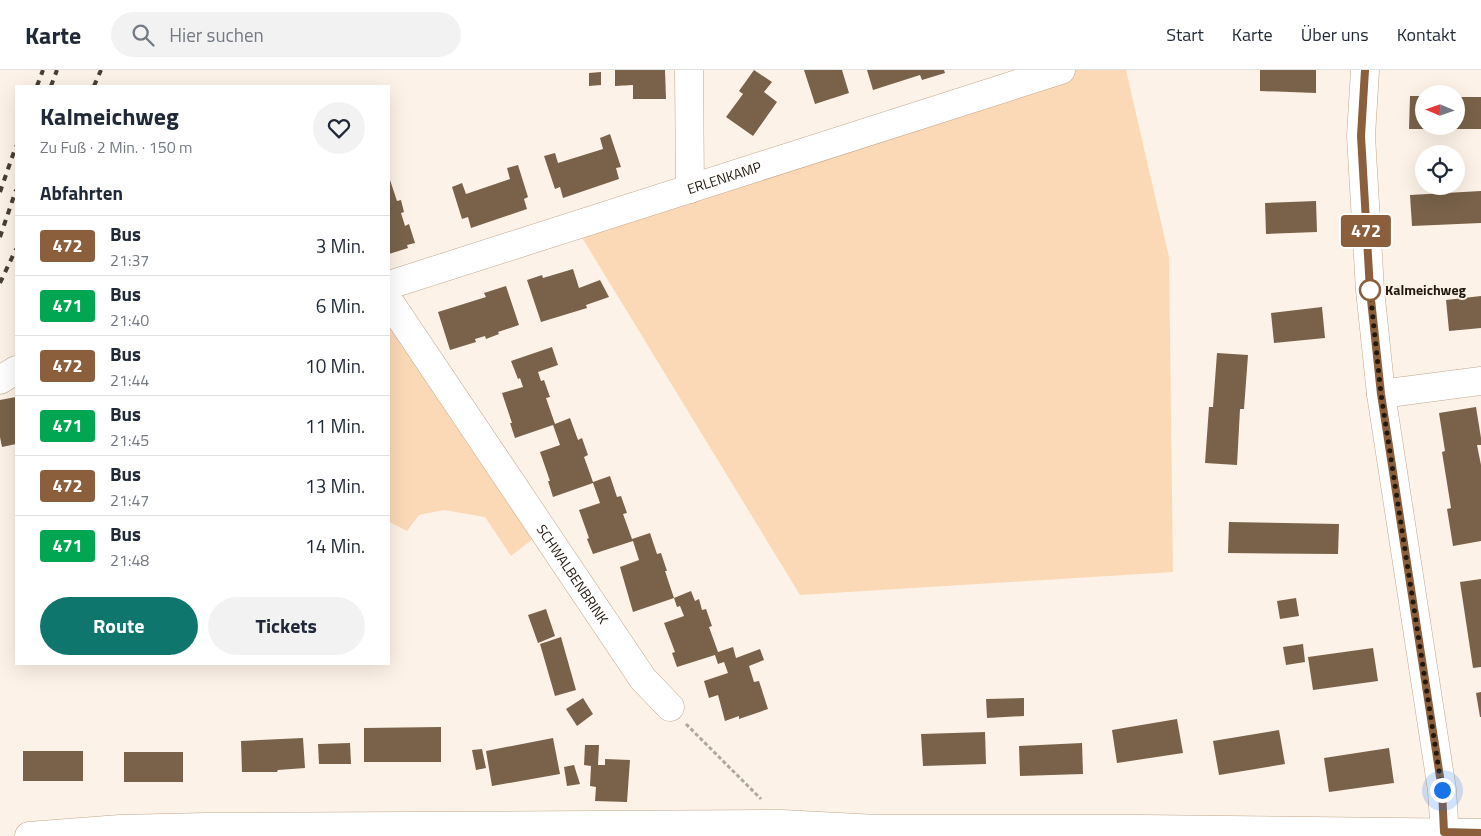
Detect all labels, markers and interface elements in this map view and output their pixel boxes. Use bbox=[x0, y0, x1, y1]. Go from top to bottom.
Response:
search box bbox=[111, 12, 461, 57]
text: Karte bbox=[25, 17, 81, 53]
text: Hier suchen bbox=[169, 20, 264, 49]
icon: search bbox=[129, 21, 157, 49]
text: Start bbox=[1166, 21, 1204, 48]
text: Karte bbox=[1232, 21, 1273, 48]
text: Über uns bbox=[1301, 21, 1369, 48]
text: Kontakt bbox=[1397, 21, 1456, 48]
north arrow bbox=[1415, 85, 1465, 135]
map controls bbox=[1415, 85, 1465, 195]
text: Kalmeichweg bbox=[40, 98, 179, 134]
button: heart bbox=[313, 102, 365, 154]
text: Zu Fuß · 2 Min. · 150 m bbox=[40, 135, 193, 159]
button: locate bbox=[1415, 145, 1465, 195]
street label: ERLENKAMP bbox=[684, 156, 764, 199]
text: Abfahrten bbox=[40, 178, 123, 207]
line badge: 472 bbox=[1337, 215, 1395, 247]
text: 472 bbox=[1351, 217, 1381, 244]
text: Bus bbox=[110, 219, 141, 248]
text: 3 Min. bbox=[316, 231, 365, 260]
text: 472 bbox=[52, 232, 83, 259]
text: 21:37 bbox=[110, 248, 149, 272]
text: Bus bbox=[110, 279, 141, 308]
marker: Kalmeichweg bbox=[1359, 279, 1381, 301]
place label: Kalmeichweg bbox=[1385, 279, 1467, 300]
text: 6 Min. bbox=[316, 291, 365, 320]
text: 471 bbox=[52, 292, 83, 319]
text: 21:40 bbox=[110, 308, 149, 332]
text: Bus bbox=[110, 339, 141, 368]
text: 10 Min. bbox=[305, 351, 365, 380]
text: 472 bbox=[52, 352, 83, 379]
text: 21:44 bbox=[110, 368, 149, 392]
text: Bus bbox=[110, 399, 141, 428]
text: 11 Min. bbox=[305, 411, 365, 440]
text: 471 bbox=[52, 412, 83, 439]
text: 21:45 bbox=[110, 428, 149, 452]
text: Bus bbox=[110, 459, 141, 488]
text: 13 Min. bbox=[305, 471, 365, 500]
text: 472 bbox=[52, 472, 83, 499]
text: 21:47 bbox=[110, 488, 149, 512]
text: Bus bbox=[110, 519, 141, 548]
street label: SCHWALBENBRINK bbox=[532, 520, 614, 628]
text: 14 Min. bbox=[305, 531, 365, 560]
text: 471 bbox=[52, 532, 83, 559]
text: 21:48 bbox=[110, 548, 149, 572]
button: Route bbox=[40, 597, 198, 655]
button: Tickets bbox=[208, 597, 365, 655]
your location bbox=[1430, 778, 1455, 803]

